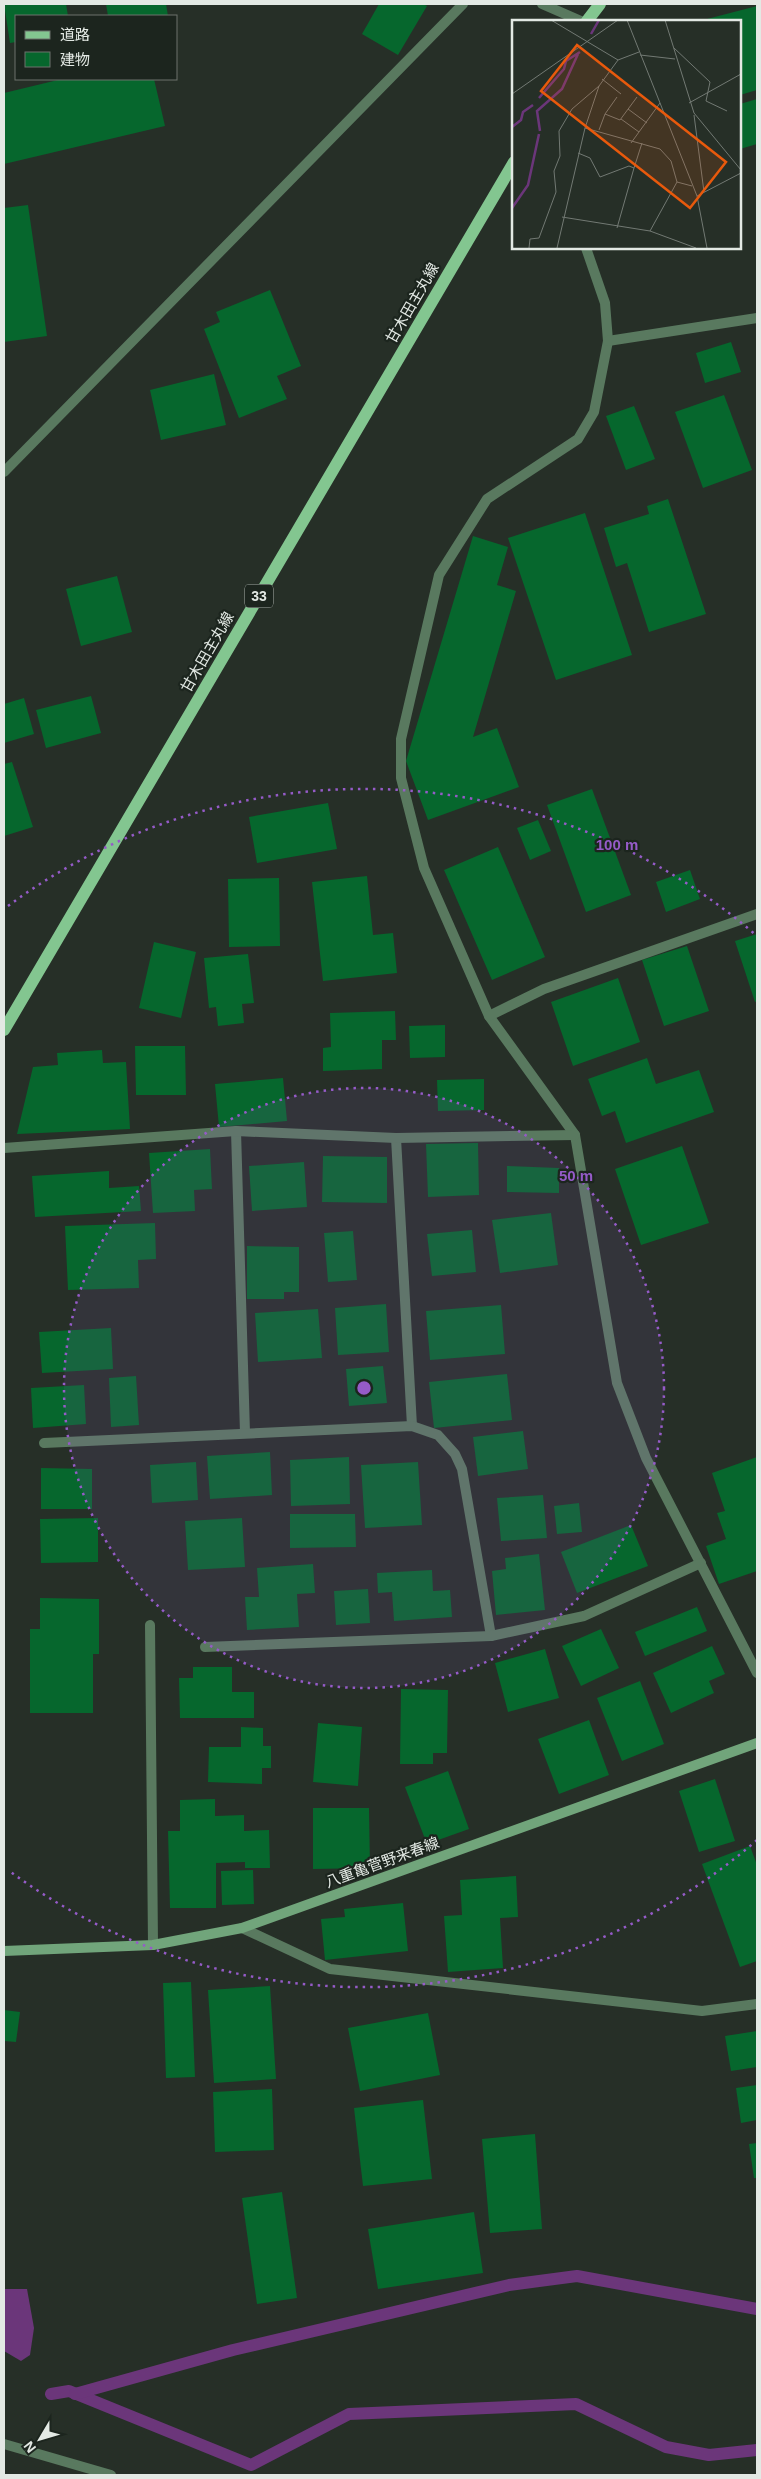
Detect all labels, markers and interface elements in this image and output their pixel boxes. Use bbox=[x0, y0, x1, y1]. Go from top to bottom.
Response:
legend bbox=[15, 15, 178, 80]
inset map bbox=[512, 20, 741, 249]
text: 道路 bbox=[60, 26, 90, 43]
text: 建物 bbox=[60, 51, 90, 68]
street label: 甘木田主丸線 bbox=[382, 260, 442, 346]
road number: 33 bbox=[245, 584, 273, 608]
street label: 甘木田主丸線 bbox=[177, 609, 237, 695]
text: 100 m bbox=[596, 836, 638, 853]
text: 50 m bbox=[559, 1167, 593, 1184]
centre of rings bbox=[355, 1379, 373, 1397]
street label: 八重亀菅野来春線 bbox=[323, 1833, 441, 1891]
north arrow bbox=[15, 2414, 65, 2464]
text: N bbox=[20, 2438, 39, 2456]

